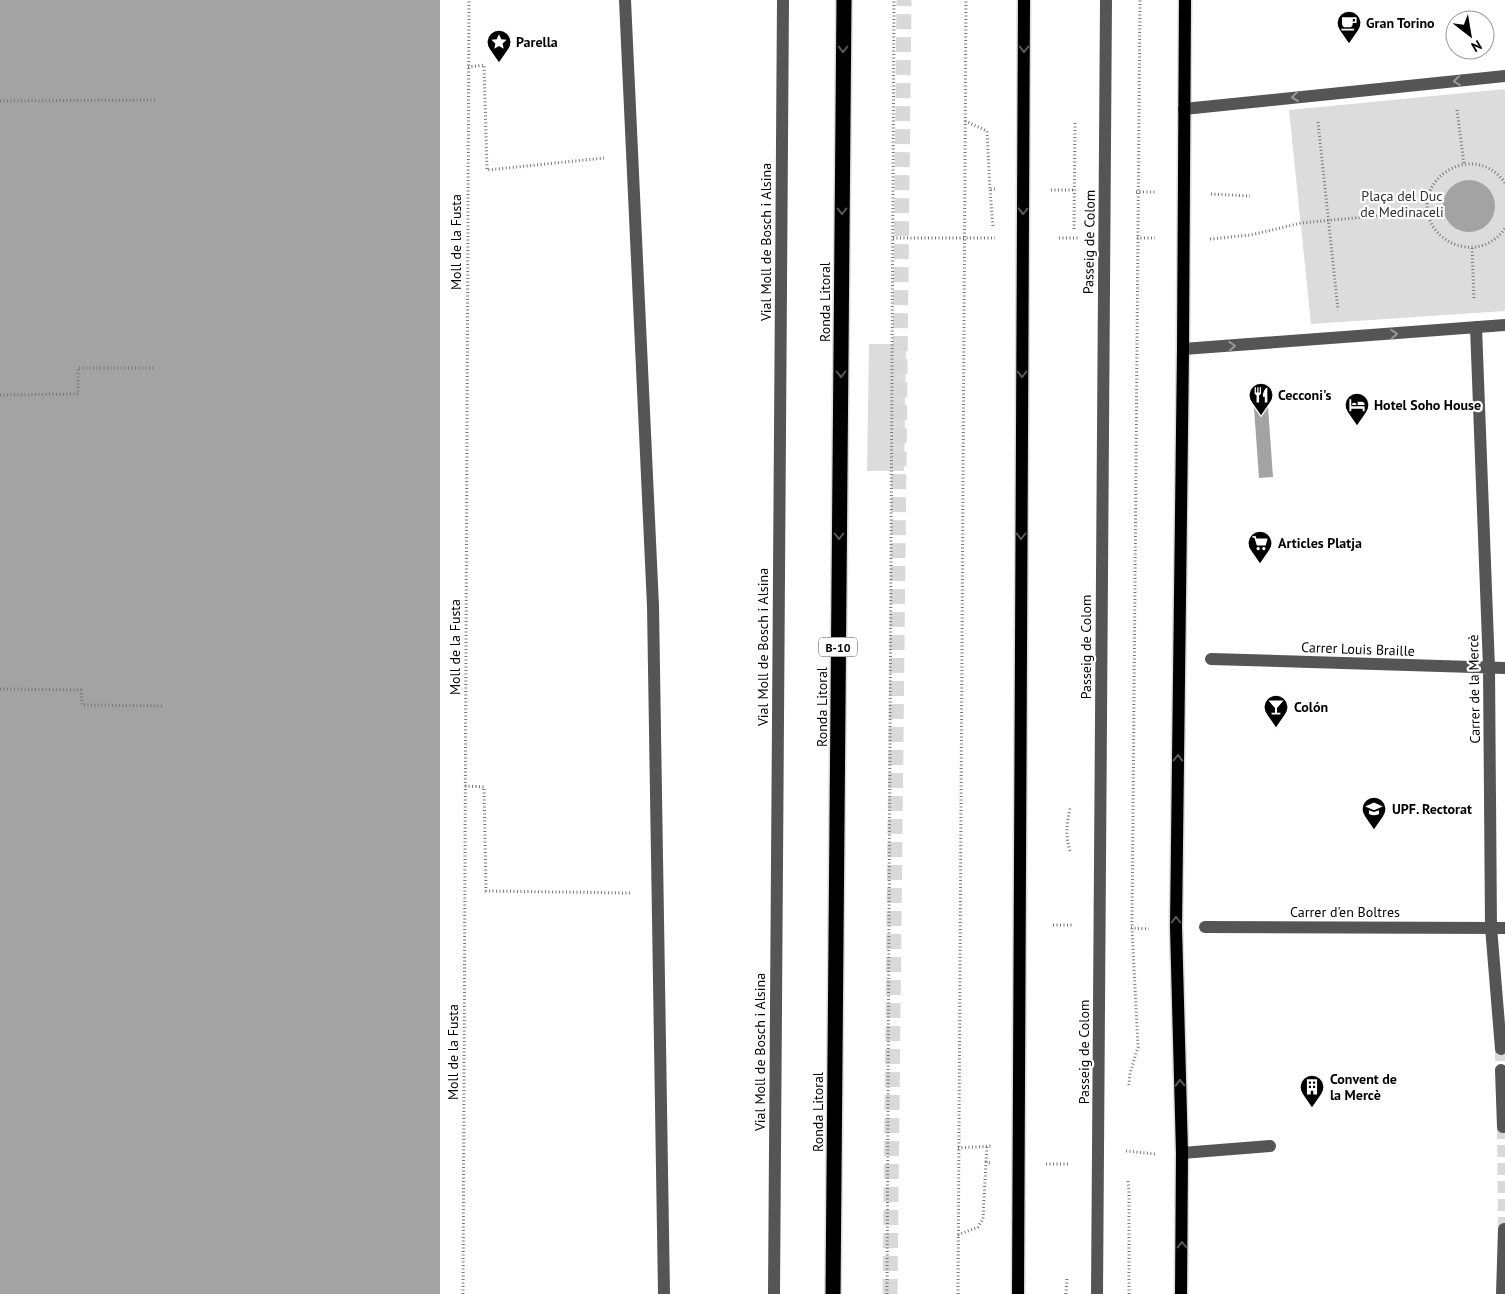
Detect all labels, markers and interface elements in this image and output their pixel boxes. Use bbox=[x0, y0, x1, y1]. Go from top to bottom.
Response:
cafe icon: Gran Torino bbox=[1336, 10, 1362, 44]
north arrow bbox=[1445, 10, 1495, 60]
place label: Gran Torino bbox=[1366, 14, 1435, 32]
place icon: Parella bbox=[486, 29, 512, 63]
place label: Parella bbox=[516, 33, 558, 51]
text: N bbox=[1468, 36, 1485, 56]
one-way arrow bbox=[838, 45, 848, 53]
one-way arrow bbox=[1019, 45, 1029, 53]
one-way arrow bbox=[1452, 75, 1460, 86]
one-way arrow bbox=[1290, 91, 1298, 102]
street label: Vial Moll de Bosch i Alsina bbox=[757, 163, 775, 322]
park label: Plaça del Duc de Medinaceli bbox=[1360, 187, 1444, 221]
street label: Passeig de Colom bbox=[1079, 190, 1099, 294]
street label: Moll de la Fusta bbox=[447, 194, 465, 290]
one-way arrow bbox=[1018, 207, 1029, 215]
one-way arrow bbox=[837, 208, 847, 215]
street label: Ronda Litoral bbox=[816, 262, 834, 342]
one-way arrow bbox=[1390, 328, 1398, 339]
one-way arrow bbox=[1228, 341, 1236, 352]
one-way arrow bbox=[836, 370, 846, 378]
one-way arrow bbox=[1017, 370, 1027, 378]
restaurant icon: Cecconi's bbox=[1248, 382, 1274, 416]
place label: Cecconi's bbox=[1278, 386, 1331, 404]
hotel icon: Hotel Soho House bbox=[1344, 392, 1370, 426]
place label: Hotel Soho House bbox=[1374, 396, 1481, 414]
supermarket icon: Articles Platja bbox=[1247, 530, 1273, 564]
one-way arrow bbox=[834, 532, 844, 540]
one-way arrow bbox=[1016, 532, 1027, 540]
place label: Articles Platja bbox=[1278, 534, 1362, 552]
street label: Vial Moll de Bosch i Alsina bbox=[754, 568, 772, 727]
street label: Passeig de Colom bbox=[1077, 595, 1095, 699]
street label: Moll de la Fusta bbox=[446, 599, 464, 695]
street label: Carrer de la Mercè bbox=[1464, 634, 1484, 744]
road number: B-10 bbox=[819, 638, 857, 656]
street label: Carrer Louis Braille bbox=[1301, 638, 1415, 660]
street label: Ronda Litoral bbox=[813, 667, 831, 747]
bar icon: Colón bbox=[1263, 694, 1289, 728]
place label: Colón bbox=[1294, 698, 1328, 716]
one-way arrow bbox=[1173, 754, 1183, 762]
school or university icon: UPF. Rectorat bbox=[1361, 796, 1387, 830]
place label: UPF. Rectorat bbox=[1392, 800, 1472, 818]
street label: Carrer d'en Boltres bbox=[1290, 903, 1400, 921]
one-way arrow bbox=[1171, 916, 1182, 924]
street label: Vial Moll de Bosch i Alsina bbox=[751, 973, 769, 1132]
street label: Passeig de Colom bbox=[1075, 1000, 1093, 1104]
street label: Moll de la Fusta bbox=[444, 1004, 462, 1100]
place label: Convent de la Mercè bbox=[1330, 1070, 1397, 1104]
street label: Ronda Litoral bbox=[809, 1072, 827, 1152]
building icon: Convent de la Mercè bbox=[1299, 1074, 1325, 1108]
one-way arrow bbox=[1175, 1079, 1186, 1087]
one-way arrow bbox=[1177, 1241, 1187, 1249]

